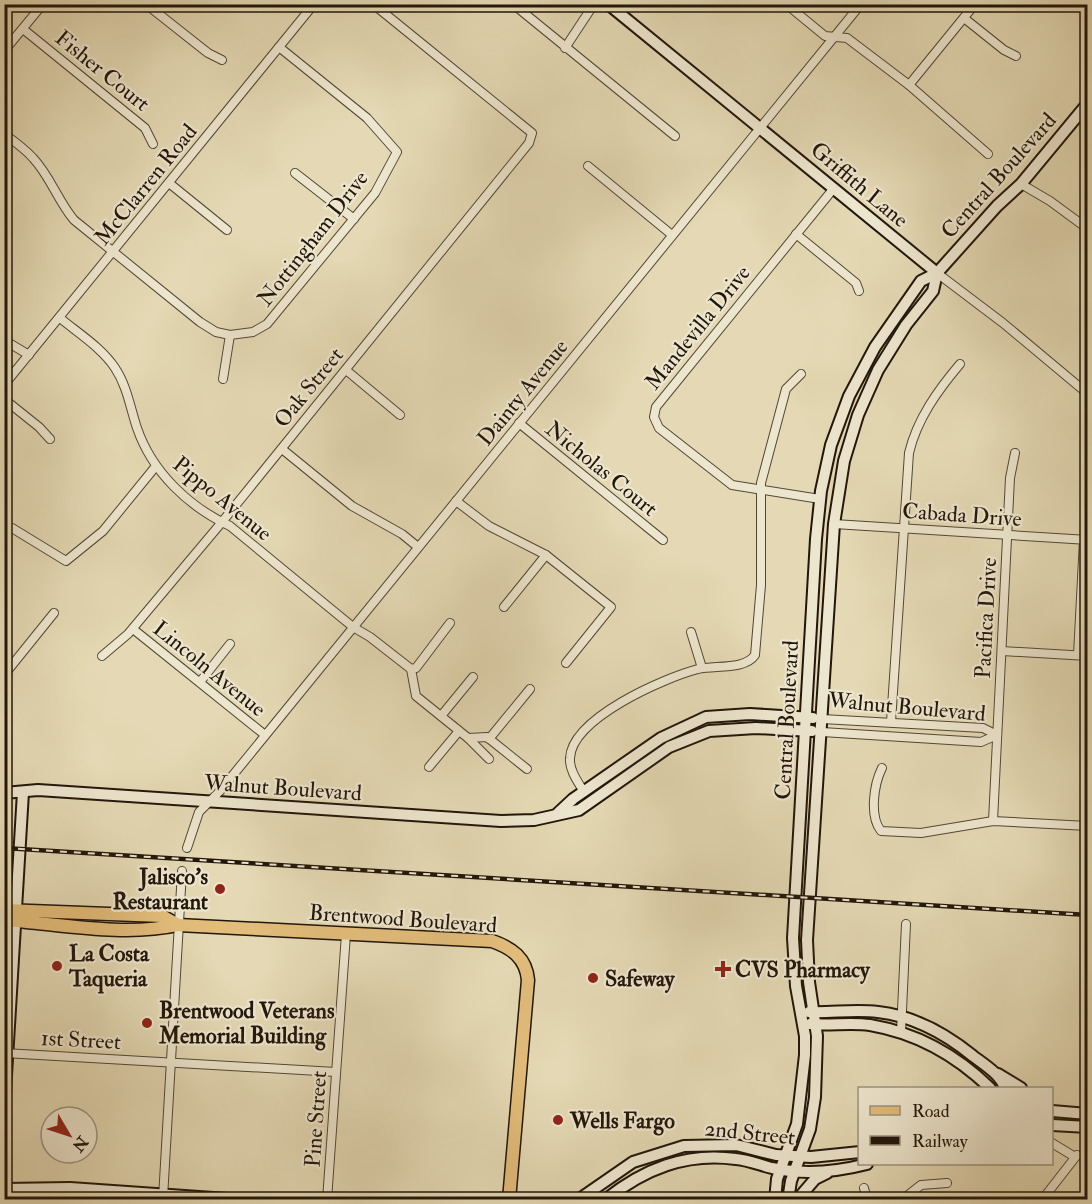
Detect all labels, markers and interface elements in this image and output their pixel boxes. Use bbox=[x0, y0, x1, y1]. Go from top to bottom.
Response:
street label: Fisher Court bbox=[49, 24, 155, 118]
street label: Central Boulevard bbox=[935, 107, 1063, 244]
street label: McClarren Road bbox=[88, 118, 203, 251]
street label: Griffith Lane bbox=[805, 136, 914, 234]
street label: Nottingham Drive bbox=[251, 165, 375, 312]
street label: Mandevilla Drive bbox=[639, 260, 757, 396]
street label: Dainty Avenue bbox=[471, 334, 574, 452]
street label: Oak Street bbox=[268, 342, 350, 433]
street label: Nicholas Court bbox=[540, 415, 663, 523]
street label: Pippo Avenue bbox=[166, 450, 278, 548]
street label: Cabada Drive bbox=[901, 497, 1023, 533]
street label: Pacifica Drive bbox=[969, 557, 1003, 679]
street label: Lincoln Avenue bbox=[147, 615, 272, 723]
street label: Central Boulevard bbox=[769, 639, 805, 800]
street label: Walnut Boulevard bbox=[826, 686, 987, 728]
street label: Walnut Boulevard bbox=[202, 768, 363, 807]
place label: Jalisco's Restaurant bbox=[113, 863, 209, 916]
marker: Jalisco's Restaurant bbox=[213, 882, 227, 896]
street label: Brentwood Boulevard bbox=[308, 898, 498, 940]
place label: La Costa Taqueria bbox=[68, 940, 150, 994]
place label: CVS Pharmacy bbox=[735, 956, 871, 985]
marker: La Costa Taqueria bbox=[50, 959, 64, 973]
marker: CVS Pharmacy bbox=[716, 962, 730, 976]
place label: Safeway bbox=[605, 965, 676, 994]
marker: Safeway bbox=[586, 971, 600, 985]
place label: Brentwood Veterans Memorial Building bbox=[158, 997, 335, 1051]
marker: Brentwood Veterans Memorial Building bbox=[140, 1016, 154, 1030]
street label: 1st Street bbox=[40, 1024, 122, 1056]
street label: Pine Street bbox=[299, 1070, 333, 1168]
legend bbox=[858, 1087, 1053, 1165]
text: Road bbox=[912, 1100, 950, 1123]
north arrow bbox=[39, 1105, 99, 1165]
place label: Wells Fargo bbox=[569, 1107, 675, 1136]
marker: Wells Fargo bbox=[551, 1113, 565, 1127]
street label: 2nd Street bbox=[703, 1114, 797, 1152]
text: Railway bbox=[912, 1130, 969, 1153]
text: N bbox=[67, 1131, 93, 1156]

